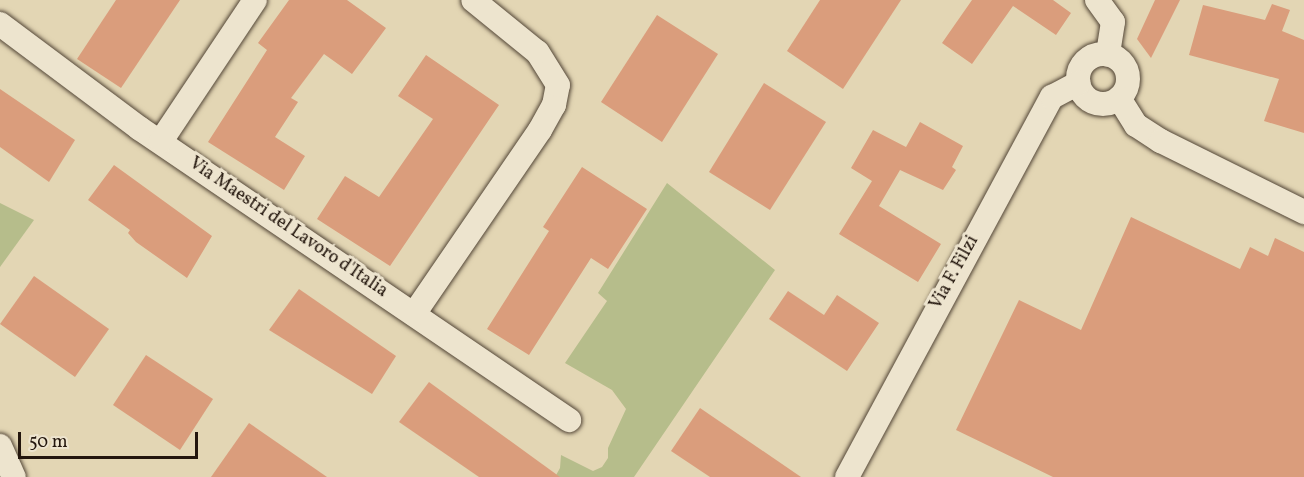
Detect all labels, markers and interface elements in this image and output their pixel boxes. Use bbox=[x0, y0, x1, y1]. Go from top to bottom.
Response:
street label: Via Maestri del Lavoro d'Italia bbox=[185, 153, 391, 303]
street label: Via F. Filzi bbox=[926, 232, 984, 314]
scale bar bbox=[21, 420, 201, 458]
text: 50 m bbox=[29, 430, 68, 455]

